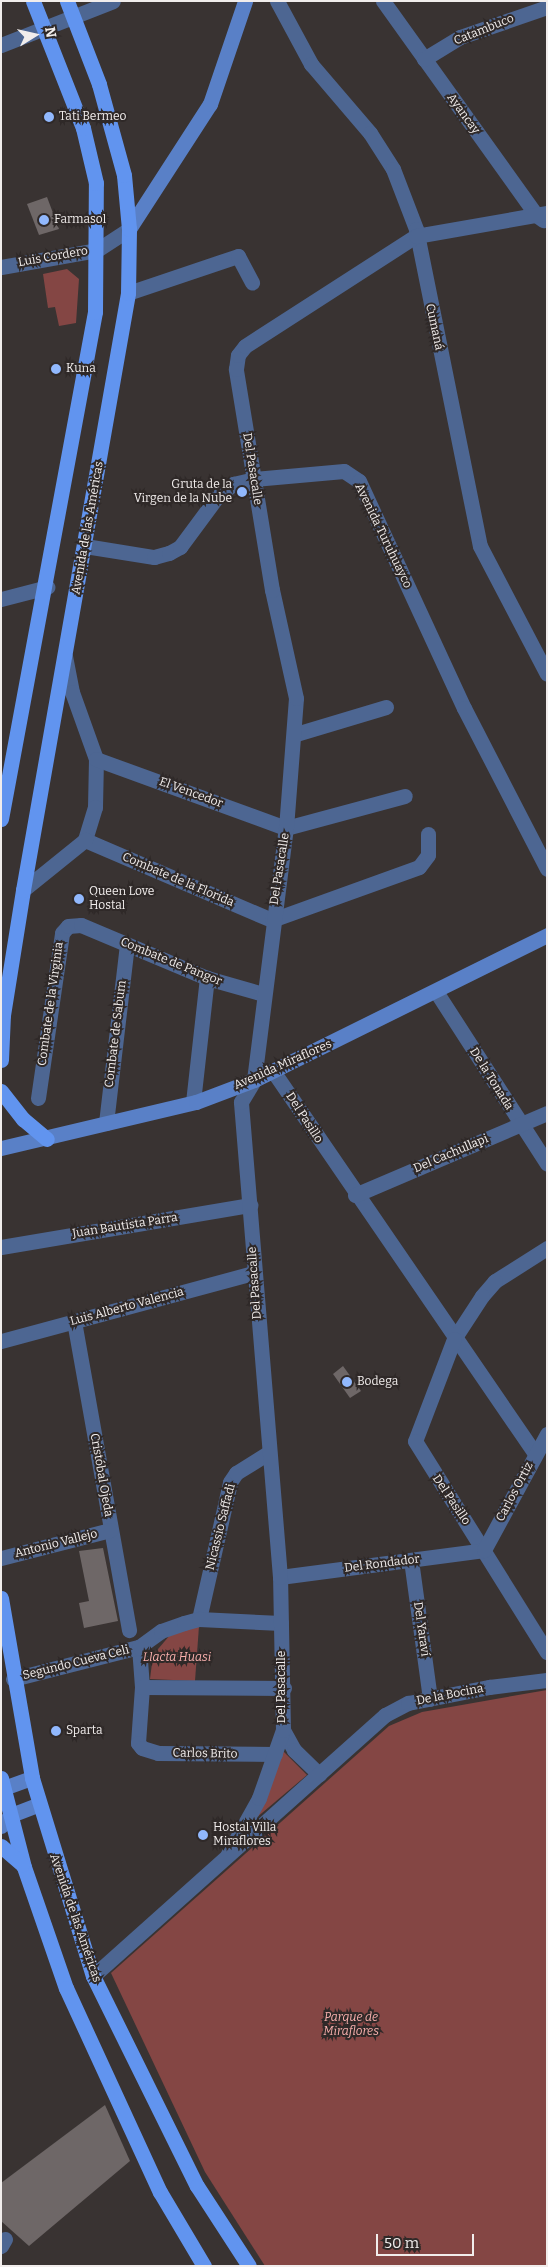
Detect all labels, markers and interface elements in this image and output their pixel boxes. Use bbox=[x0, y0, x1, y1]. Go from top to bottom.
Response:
north arrow bbox=[10, 10, 60, 60]
street label: Catambuco bbox=[452, 11, 516, 49]
text: N bbox=[41, 26, 60, 39]
street label: Ayancay bbox=[443, 91, 483, 137]
place label: Tati Bermeo bbox=[59, 110, 126, 124]
marker: Tati Bermeo bbox=[43, 111, 55, 123]
place label: Farmasol bbox=[54, 213, 106, 227]
marker: Farmasol bbox=[38, 214, 50, 226]
street label: Luis Cordero bbox=[17, 244, 89, 270]
street label: Cumaná bbox=[422, 303, 446, 351]
place label: Kuna bbox=[66, 362, 96, 376]
marker: Kuna bbox=[50, 363, 62, 375]
street label: Del Pasacalle bbox=[239, 432, 265, 506]
street label: Avenida de las Américas bbox=[69, 460, 107, 596]
place label: Gruta de la Virgen de la Nube bbox=[134, 478, 232, 506]
street label: Avenida Turuhuayco bbox=[351, 481, 415, 591]
marker: Gruta de la Virgen de la Nube bbox=[236, 486, 248, 498]
street label: El Vencedor bbox=[157, 775, 225, 811]
street label: Del Pasacalle bbox=[267, 832, 293, 906]
street label: Combate de la Florida bbox=[120, 850, 236, 910]
place label: Queen Love Hostal bbox=[89, 885, 154, 913]
marker: Queen Love Hostal bbox=[73, 893, 85, 905]
street label: Combate de Pangor bbox=[118, 935, 224, 989]
street label: Combate de la Virginia bbox=[35, 941, 67, 1067]
street label: Combate de Sabum bbox=[102, 980, 130, 1088]
street label: Avenida Miraflores bbox=[232, 1037, 334, 1093]
street label: De la Tonada bbox=[466, 1045, 516, 1113]
street label: Del Pasillo bbox=[282, 1090, 326, 1146]
street label: Del Cachullapi bbox=[411, 1132, 491, 1176]
street label: Juan Bautista Parra bbox=[71, 1211, 179, 1241]
street label: Del Pasacalle bbox=[245, 1246, 265, 1320]
street label: Luis Alberto Valencia bbox=[69, 1285, 185, 1329]
place label: Bodega bbox=[357, 1375, 398, 1389]
marker: Bodega bbox=[341, 1376, 353, 1388]
street label: Cristóbal Ojeda bbox=[87, 1432, 115, 1518]
street label: Carlos Ortiz bbox=[493, 1460, 537, 1524]
street label: Del Pasillo bbox=[429, 1472, 473, 1528]
street label: Nicassio Saffadi bbox=[203, 1482, 239, 1572]
street label: Antonio Vallejo bbox=[13, 1527, 99, 1561]
street label: Del Rondador bbox=[343, 1552, 421, 1576]
street label: Del Yaraví bbox=[410, 1601, 432, 1657]
street label: Segundo Cueva Celi bbox=[21, 1643, 131, 1683]
park label: Llacta Huasi bbox=[143, 1651, 211, 1665]
street label: Del Pasacalle bbox=[275, 1651, 289, 1723]
street label: De la Bocina bbox=[415, 1681, 485, 1709]
place label: Sparta bbox=[66, 1724, 103, 1738]
marker: Sparta bbox=[50, 1725, 62, 1737]
street label: Carlos Brito bbox=[172, 1746, 238, 1762]
place label: Hostal Villa Miraflores bbox=[213, 1821, 276, 1849]
marker: Hostal Villa Miraflores bbox=[197, 1829, 209, 1841]
street label: Avenida de las Américas bbox=[46, 1852, 104, 1984]
park label: Parque de Miraflores bbox=[323, 2011, 379, 2039]
scale bar bbox=[378, 2224, 476, 2256]
text: 50 m bbox=[384, 2234, 419, 2252]

